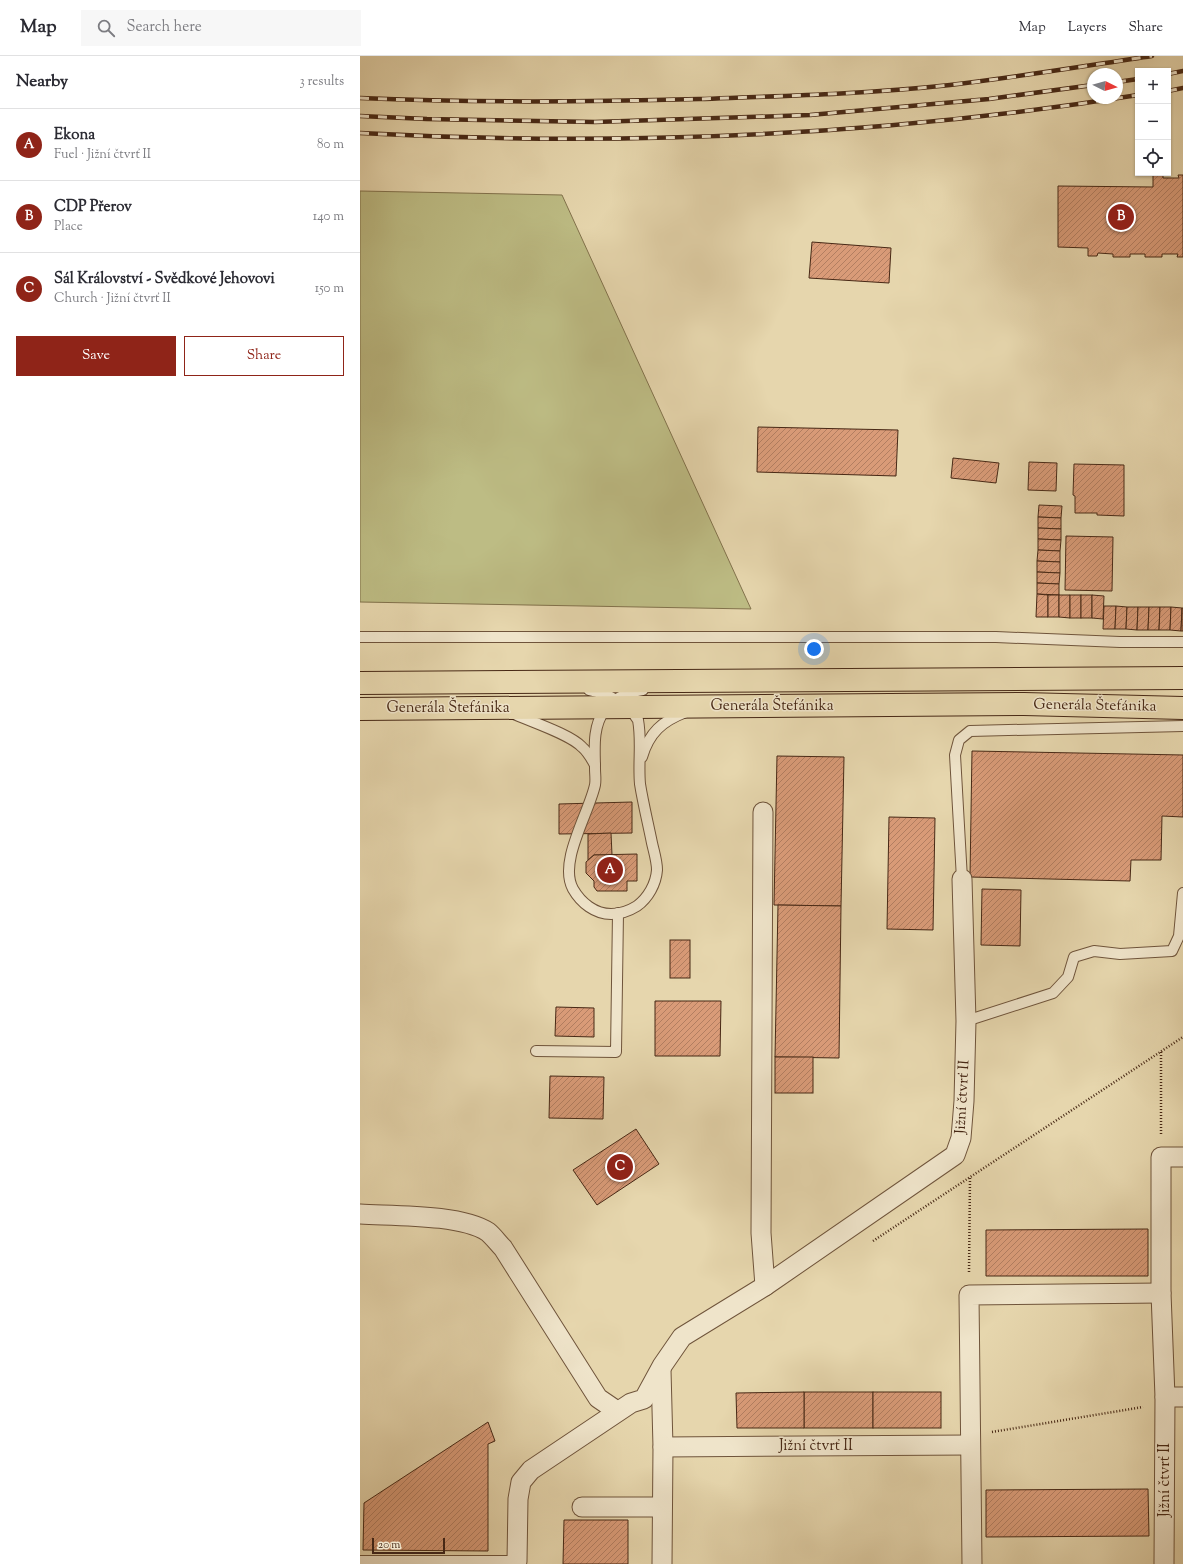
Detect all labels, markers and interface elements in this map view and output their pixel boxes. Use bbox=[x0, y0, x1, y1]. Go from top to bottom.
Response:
search box bbox=[81, 10, 361, 46]
text: Map bbox=[20, 14, 57, 41]
icon: search bbox=[95, 17, 117, 39]
text: Search here bbox=[127, 17, 202, 38]
text: Map bbox=[1019, 18, 1046, 38]
text: Layers bbox=[1068, 18, 1106, 38]
text: Share bbox=[1128, 18, 1163, 38]
north arrow bbox=[1087, 68, 1123, 104]
map controls bbox=[1135, 68, 1171, 176]
button: + bbox=[1135, 68, 1171, 104]
text: Nearby bbox=[16, 70, 68, 94]
text: 3 results bbox=[299, 73, 344, 91]
button: − bbox=[1135, 104, 1171, 140]
text: Ekona bbox=[54, 125, 95, 146]
text: A bbox=[24, 136, 34, 154]
text: 80 m bbox=[317, 136, 344, 154]
button: locate bbox=[1135, 140, 1171, 176]
text: Fuel · Jižní čtvrť II bbox=[54, 146, 151, 164]
text: CDP Přerov bbox=[54, 197, 132, 218]
pin: B bbox=[1108, 202, 1134, 232]
text: B bbox=[25, 208, 33, 226]
text: 140 m bbox=[313, 208, 344, 226]
text: Place bbox=[54, 218, 83, 236]
text: Sál Království - Svědkové Jehovovi bbox=[54, 269, 275, 290]
text: C bbox=[24, 280, 34, 298]
text: 150 m bbox=[315, 280, 344, 298]
text: Church · Jižní čtvrť II bbox=[54, 290, 171, 308]
button: Save bbox=[16, 336, 176, 376]
button: Share bbox=[184, 336, 344, 376]
your location bbox=[804, 639, 824, 659]
street label: Generála Štefánika bbox=[1033, 693, 1157, 718]
street label: Generála Štefánika bbox=[710, 695, 834, 717]
street label: Generála Štefánika bbox=[386, 697, 510, 719]
pin: A bbox=[597, 855, 623, 885]
street label: Jižní čtvrť II bbox=[951, 1059, 975, 1136]
pin: C bbox=[607, 1152, 633, 1182]
street label: Jižní čtvrť II bbox=[778, 1436, 853, 1457]
street label: Jižní čtvrť II bbox=[1155, 1443, 1176, 1518]
scale bar bbox=[372, 1536, 445, 1555]
text: 20 m bbox=[378, 1537, 400, 1553]

